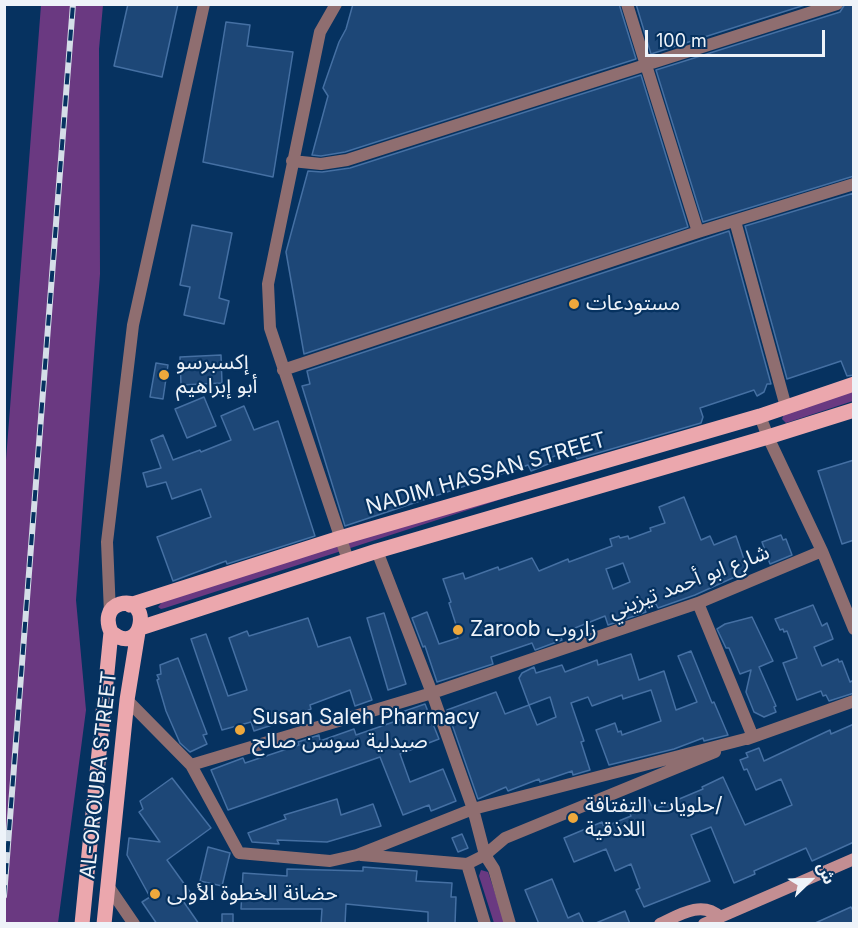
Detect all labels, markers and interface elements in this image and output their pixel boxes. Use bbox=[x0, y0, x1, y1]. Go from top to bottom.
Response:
scale bar bbox=[648, 18, 828, 56]
text: 100 m bbox=[656, 30, 707, 51]
place label: مستودعات bbox=[586, 291, 680, 317]
marker: مستودعات bbox=[567, 297, 581, 311]
place label: إكسبرسو أبو إبراهيم bbox=[176, 350, 257, 400]
marker: إكسبرسو أبو إبراهيم bbox=[157, 368, 171, 382]
street label: NADIM HASSAN STREET bbox=[363, 428, 609, 520]
street label: شارع ابو أحمد تيزيني bbox=[605, 540, 773, 624]
place label: Zaroob زاروب bbox=[470, 617, 597, 643]
marker: Zaroob زاروب bbox=[451, 623, 465, 637]
street label: AL-OROUBA STREET bbox=[76, 670, 122, 880]
place label: Susan Saleh Pharmacy صيدلية سوسن صالح bbox=[252, 705, 479, 755]
marker: Susan Saleh Pharmacy صيدلية سوسن صالح bbox=[233, 723, 247, 737]
place label: حلويات التفتافة/ اللاذقية bbox=[585, 793, 723, 843]
marker: حلويات التفتافة/ اللاذقية bbox=[566, 811, 580, 825]
north arrow bbox=[780, 850, 840, 910]
text: ش bbox=[813, 859, 840, 887]
place label: حضانة الخطوة الأولى bbox=[167, 881, 338, 907]
marker: حضانة الخطوة الأولى bbox=[148, 887, 162, 901]

